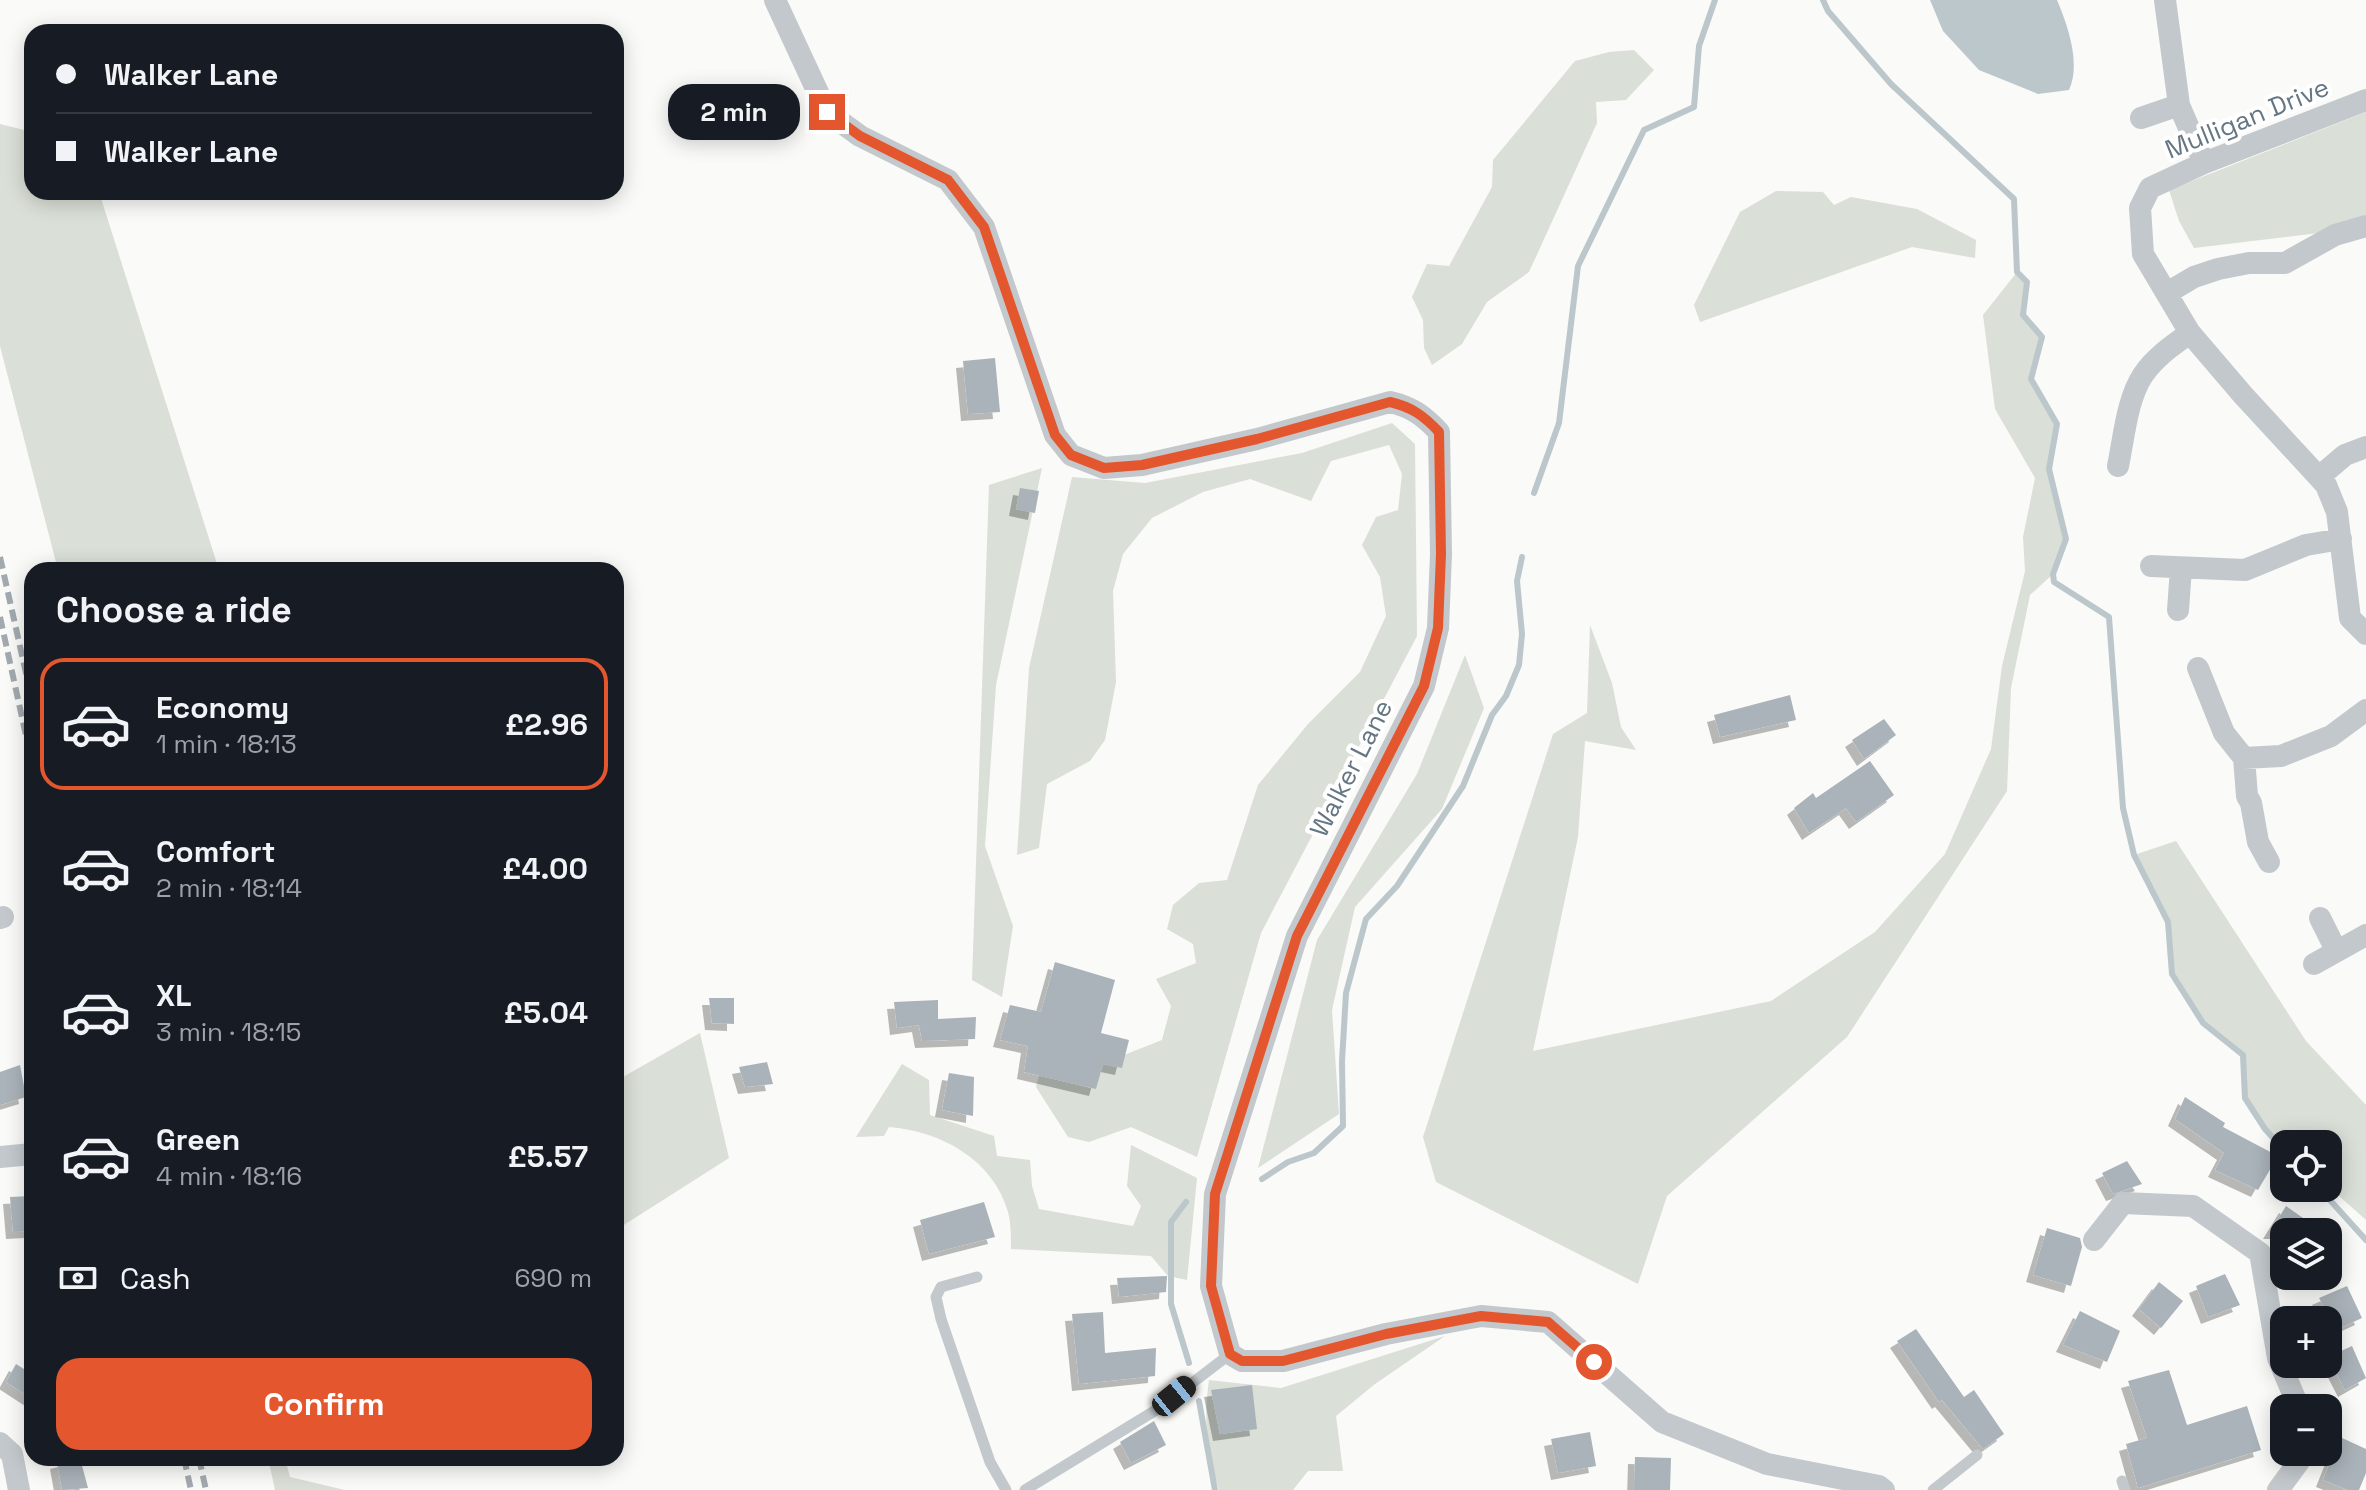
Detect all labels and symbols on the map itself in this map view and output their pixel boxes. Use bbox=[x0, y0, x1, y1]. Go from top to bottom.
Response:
street label: Mulligan Drive bbox=[2160, 70, 2334, 166]
callout: 2 min bbox=[667, 84, 799, 140]
route end bbox=[809, 94, 845, 130]
street label: Walker Lane bbox=[1302, 694, 1400, 842]
route start bbox=[1576, 1344, 1612, 1380]
car bbox=[1148, 1372, 1200, 1420]

